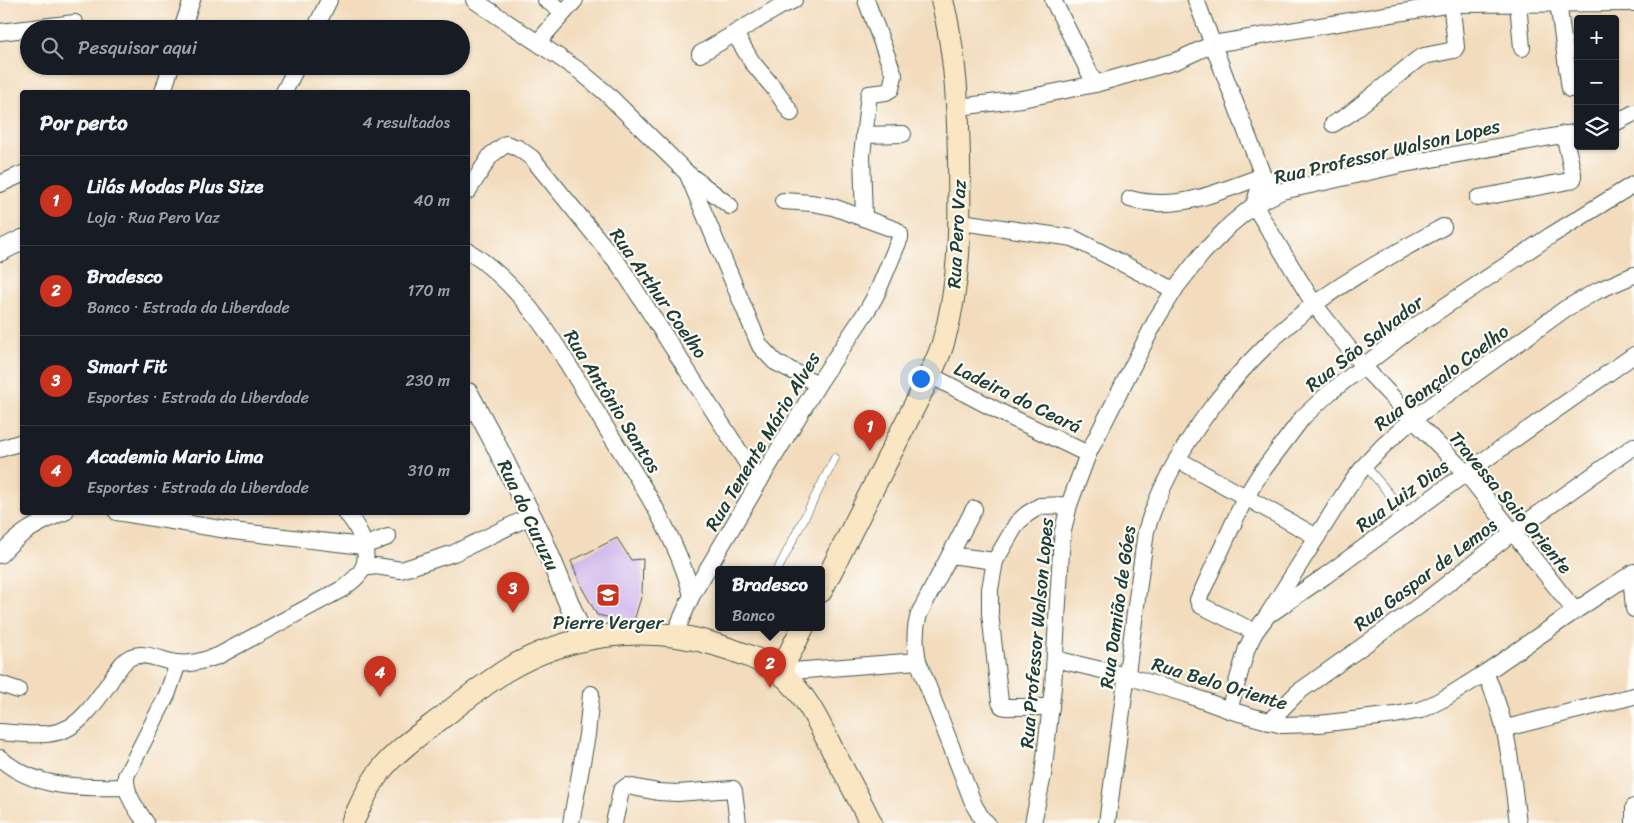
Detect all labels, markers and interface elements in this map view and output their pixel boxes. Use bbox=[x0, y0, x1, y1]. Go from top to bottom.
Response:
map controls bbox=[1574, 15, 1619, 150]
button: + bbox=[1574, 15, 1619, 60]
search box bbox=[20, 20, 470, 75]
text: Pesquisar aqui bbox=[78, 31, 197, 64]
icon: search bbox=[38, 34, 66, 62]
button: − bbox=[1574, 60, 1619, 105]
text: Por perto bbox=[40, 104, 128, 142]
button: layers bbox=[1574, 105, 1619, 150]
text: 4 resultados bbox=[362, 108, 450, 137]
street label: Rua Professor Walson Lopes bbox=[1271, 109, 1504, 194]
text: Lilás Modas Plus Size bbox=[87, 170, 263, 203]
street label: Rua Pero Vaz bbox=[937, 178, 976, 289]
text: 1 bbox=[53, 186, 59, 215]
text: 40 m bbox=[413, 186, 450, 215]
text: Loja · Rua Pero Vaz bbox=[87, 203, 220, 232]
street label: Rua Arthur Coelho bbox=[601, 221, 716, 366]
text: Bradesco bbox=[87, 260, 163, 293]
text: 2 bbox=[51, 276, 61, 305]
text: 170 m bbox=[407, 276, 450, 305]
street label: Rua São Salvador bbox=[1298, 286, 1432, 400]
text: Banco · Estrada da Liberdade bbox=[87, 293, 290, 322]
street label: Rua Gonçalo Coelho bbox=[1366, 315, 1516, 440]
street label: Rua Antônio Santos bbox=[555, 323, 670, 480]
street label: Rua Tenente Mário Alves bbox=[696, 345, 829, 537]
text: Smart Fit bbox=[87, 350, 167, 383]
street label: Ladeira do Ceará bbox=[948, 352, 1087, 443]
text: 3 bbox=[52, 366, 60, 395]
text: 230 m bbox=[405, 366, 450, 395]
your location bbox=[908, 366, 934, 392]
text: Esportes · Estrada da Liberdade bbox=[87, 383, 309, 412]
pin: 1 bbox=[854, 410, 886, 451]
street label: Travessa Saio Oriente bbox=[1440, 423, 1581, 582]
text: Academia Mario Lima bbox=[87, 440, 263, 473]
street label: Rua Luiz Dias bbox=[1348, 450, 1456, 541]
street label: Rua do Curuzu bbox=[488, 454, 569, 576]
text: 4 bbox=[51, 456, 61, 485]
text: 310 m bbox=[408, 456, 450, 485]
text: Esportes · Estrada da Liberdade bbox=[87, 473, 309, 502]
street label: Rua Gaspar de Lemos bbox=[1346, 509, 1505, 640]
street label: Rua Professor Walson Lopes bbox=[1010, 516, 1063, 750]
street label: Rua Damião de Góes bbox=[1090, 523, 1145, 691]
popup bbox=[715, 566, 825, 631]
text: Bradesco bbox=[732, 568, 808, 601]
pin: 3 bbox=[497, 572, 529, 613]
school or university icon: Pierre Verger bbox=[595, 582, 621, 608]
text: Banco bbox=[732, 601, 775, 630]
place label: Pierre Verger bbox=[553, 606, 665, 639]
pin: 2 bbox=[754, 647, 786, 688]
street label: Rua Belo Oriente bbox=[1148, 647, 1292, 720]
pin: 4 bbox=[364, 656, 396, 697]

